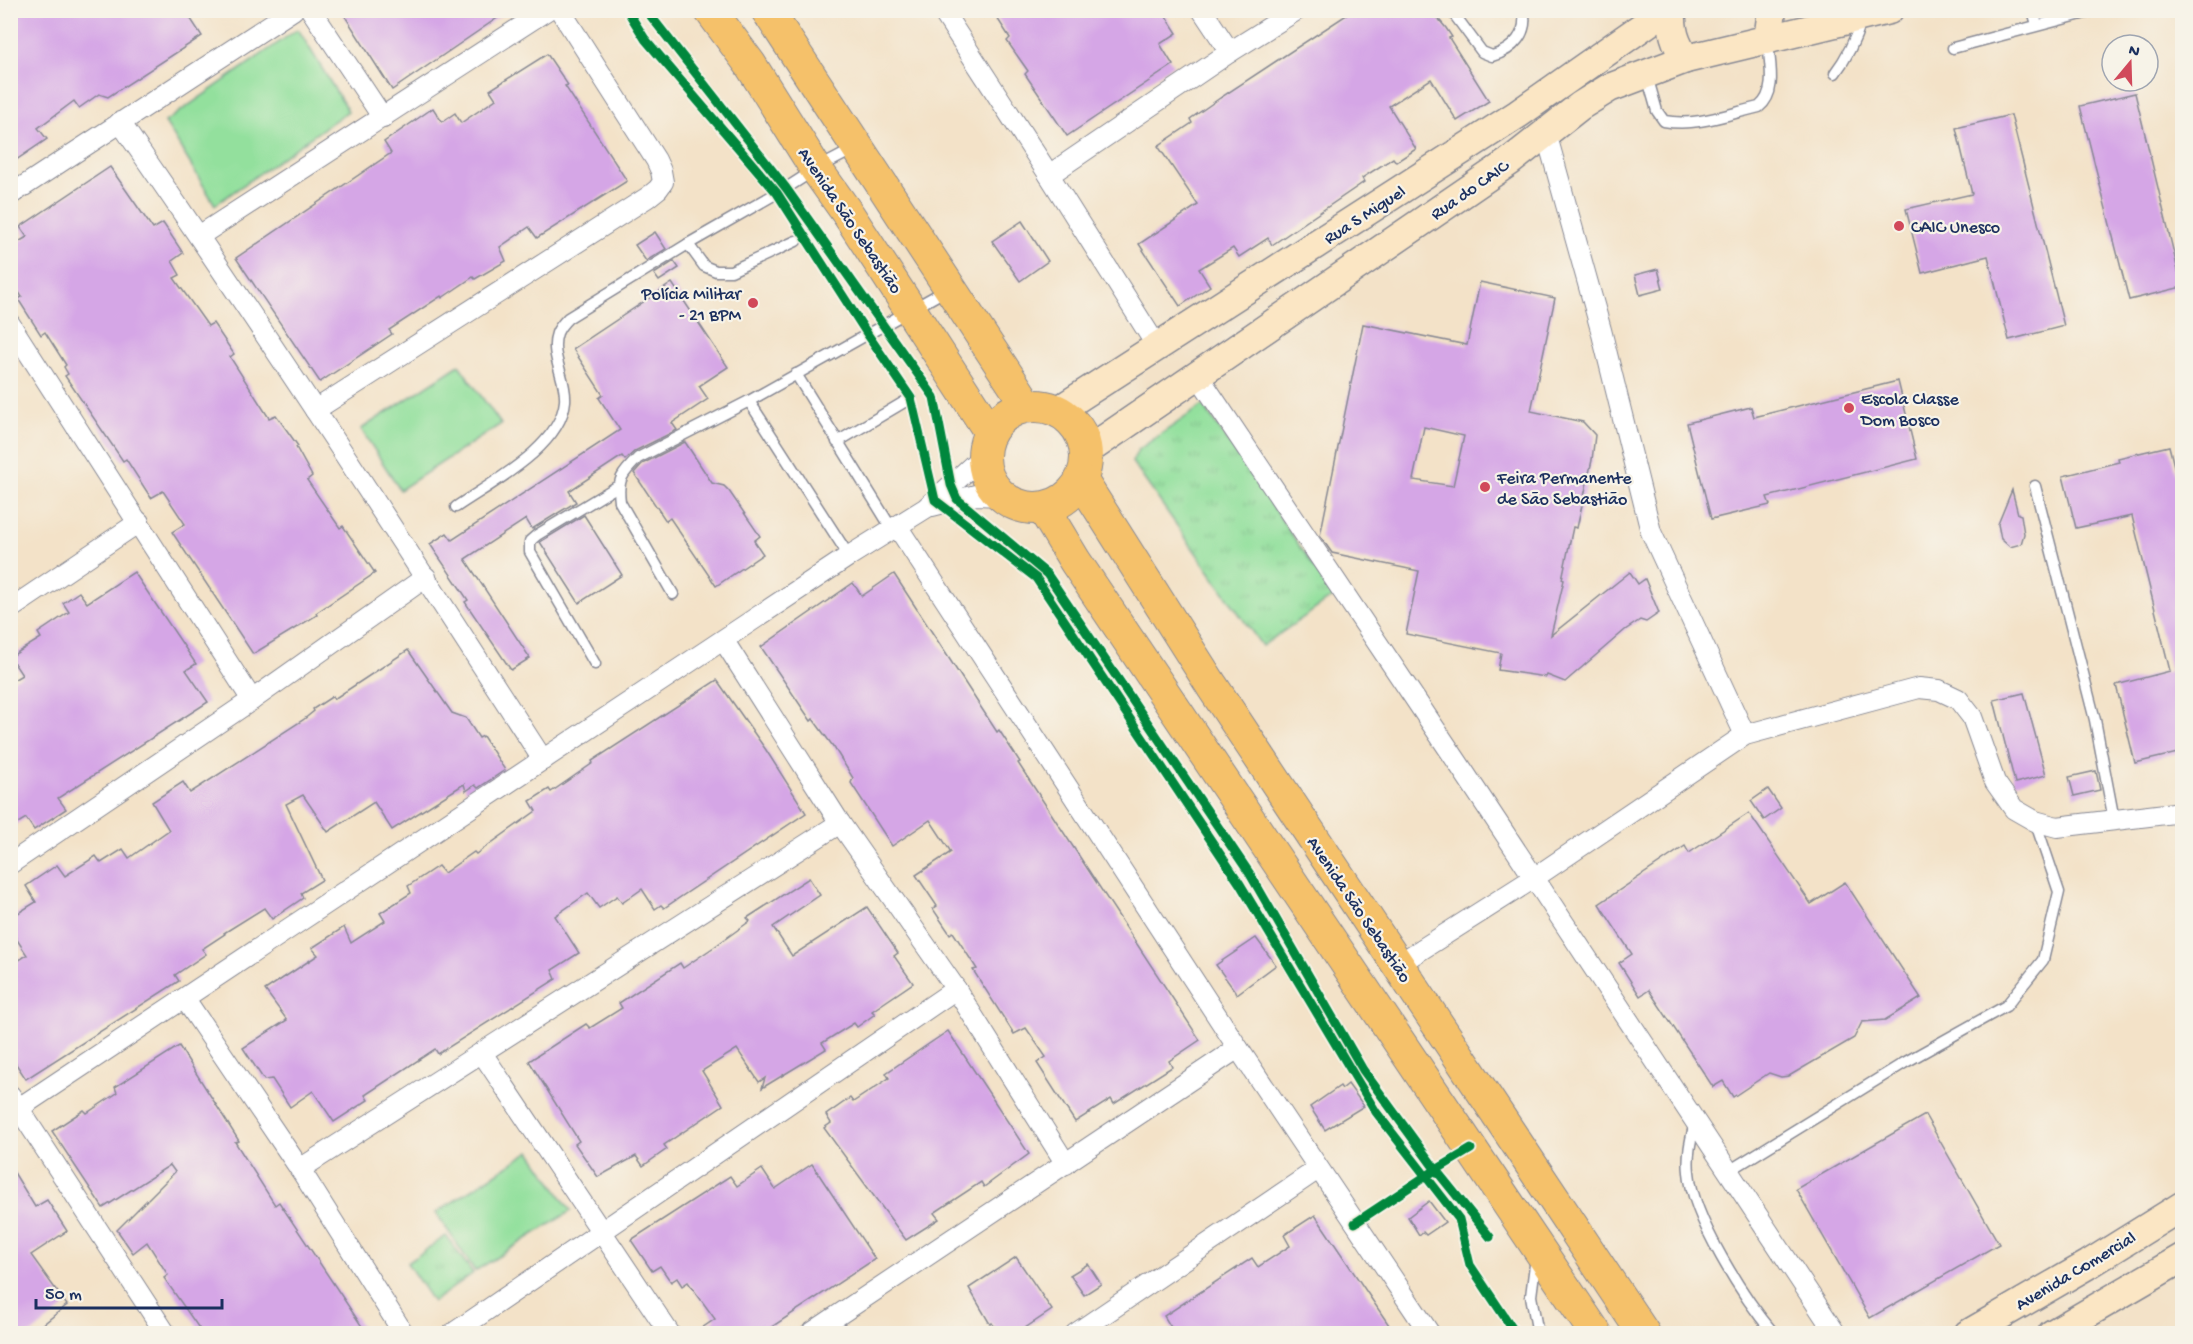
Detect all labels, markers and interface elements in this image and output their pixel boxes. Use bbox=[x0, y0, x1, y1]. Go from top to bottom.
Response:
north arrow bbox=[2100, 33, 2160, 93]
text: N bbox=[2126, 41, 2142, 63]
street label: Avenida São Sebastião bbox=[792, 144, 906, 298]
street label: Rua do CAIC bbox=[1427, 156, 1515, 226]
street label: Rua S Miguel bbox=[1321, 182, 1410, 250]
place label: CAIC Unesco bbox=[1911, 218, 2000, 239]
marker: CAIC Unesco bbox=[1892, 219, 1906, 233]
place label: Polícia Militar - 21 BPM bbox=[641, 285, 743, 327]
marker: Polícia Militar - 21 BPM bbox=[746, 296, 760, 310]
place label: Escola Classe Dom Bosco bbox=[1860, 390, 1959, 432]
marker: Escola Classe Dom Bosco bbox=[1842, 401, 1856, 415]
place label: Feira Permanente de São Sebastião bbox=[1496, 469, 1632, 511]
marker: Feira Permanente de São Sebastião bbox=[1478, 480, 1492, 494]
street label: Avenida São Sebastião bbox=[1301, 833, 1415, 987]
street label: Avenida Comercial bbox=[2012, 1228, 2140, 1316]
scale bar bbox=[36, 1272, 222, 1310]
text: 50 m bbox=[45, 1285, 82, 1306]

